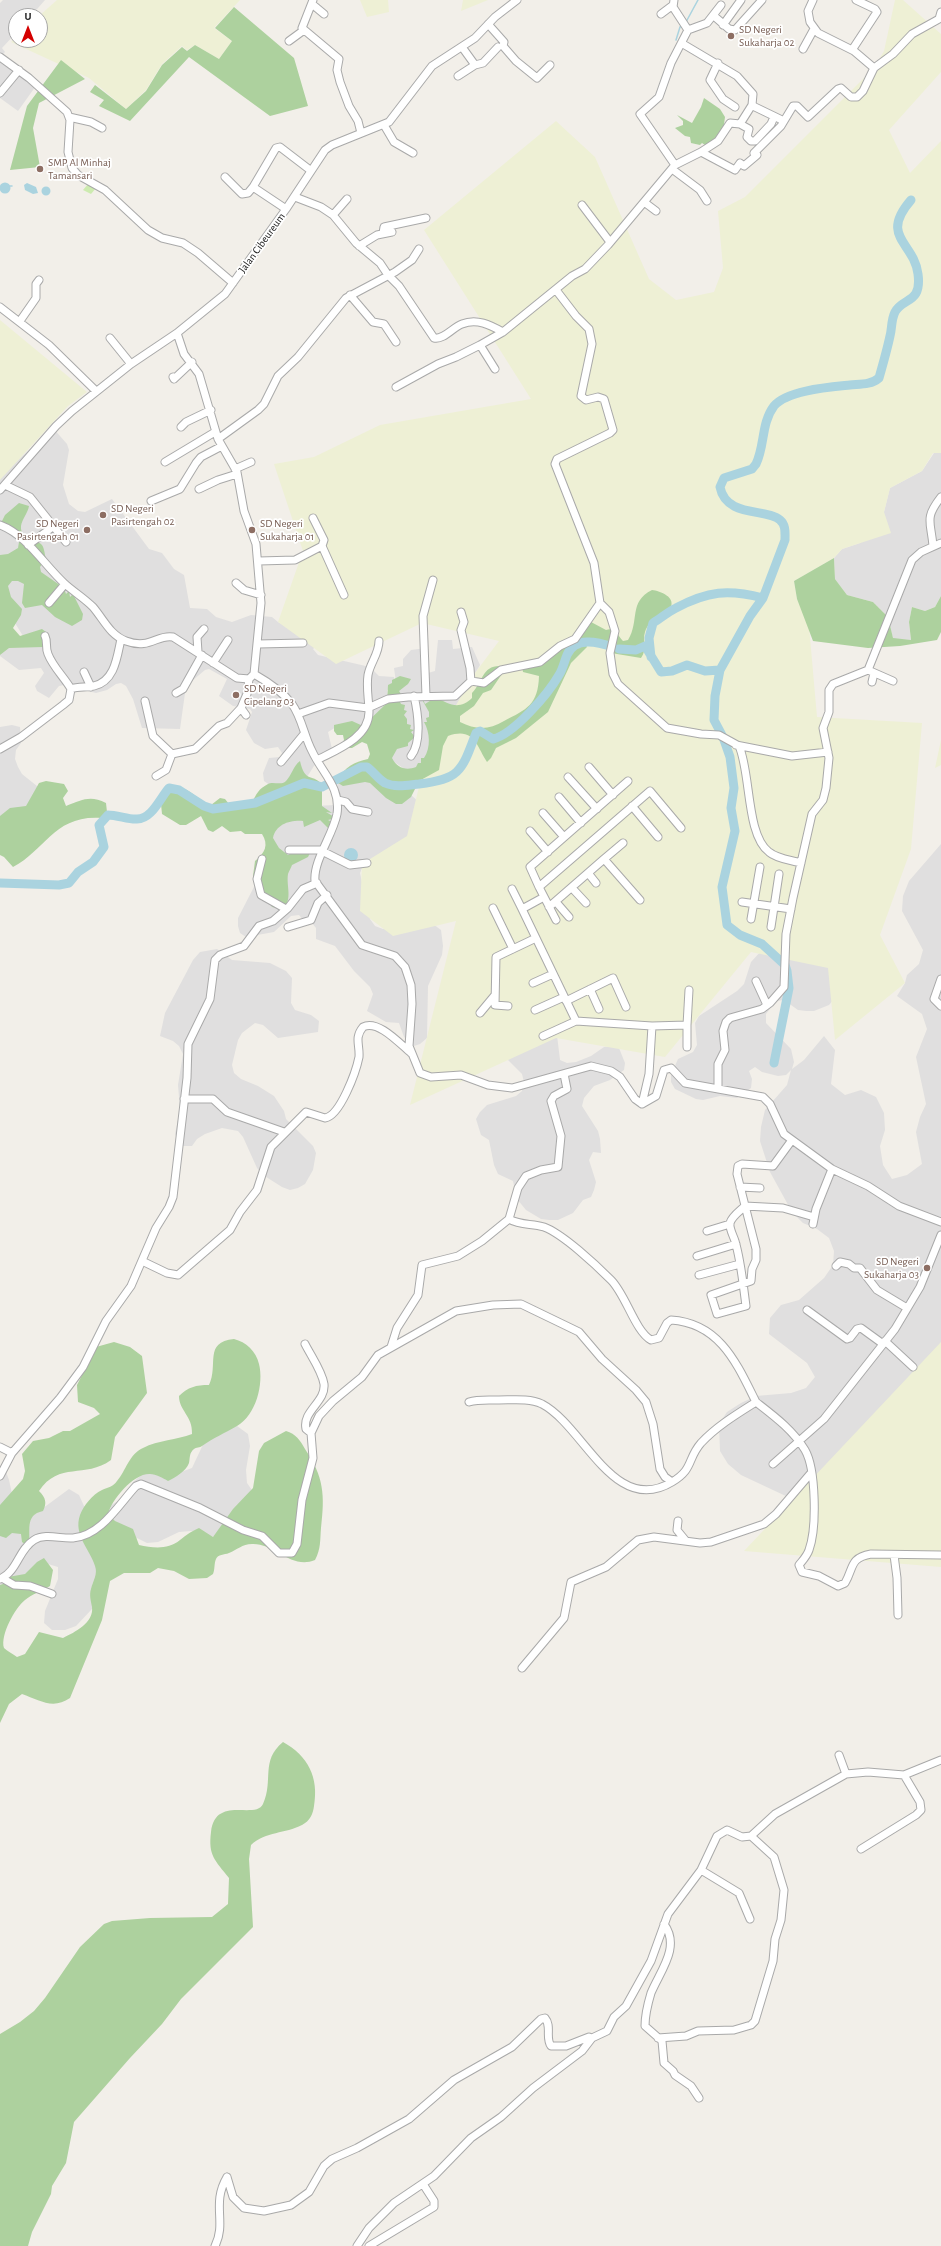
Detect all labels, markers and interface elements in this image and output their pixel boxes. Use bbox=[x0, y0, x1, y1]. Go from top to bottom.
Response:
north arrow bbox=[8, 8, 48, 48]
text: U bbox=[24, 11, 32, 22]
place label: SD Negeri Sukaharja 02 bbox=[739, 23, 795, 49]
marker: SD Negeri Sukaharja 02 bbox=[726, 31, 736, 41]
place label: SMP Al Minhaj Tamansari bbox=[48, 156, 111, 182]
marker: SMP Al Minhaj Tamansari bbox=[35, 164, 45, 174]
street label: Jalan Cibeureum bbox=[236, 210, 288, 276]
place label: SD Negeri Pasirtengah 02 bbox=[111, 502, 175, 528]
marker: SD Negeri Pasirtengah 02 bbox=[98, 510, 108, 520]
place label: SD Negeri Pasirtengah 01 bbox=[17, 517, 79, 543]
place label: SD Negeri Sukaharja 01 bbox=[260, 517, 314, 543]
marker: SD Negeri Pasirtengah 01 bbox=[82, 525, 92, 535]
marker: SD Negeri Sukaharja 01 bbox=[247, 525, 257, 535]
place label: SD Negeri Cipelang 03 bbox=[244, 682, 294, 708]
marker: SD Negeri Cipelang 03 bbox=[231, 690, 241, 700]
place label: SD Negeri Sukaharja 03 bbox=[864, 1255, 919, 1281]
marker: SD Negeri Sukaharja 03 bbox=[922, 1263, 932, 1273]

